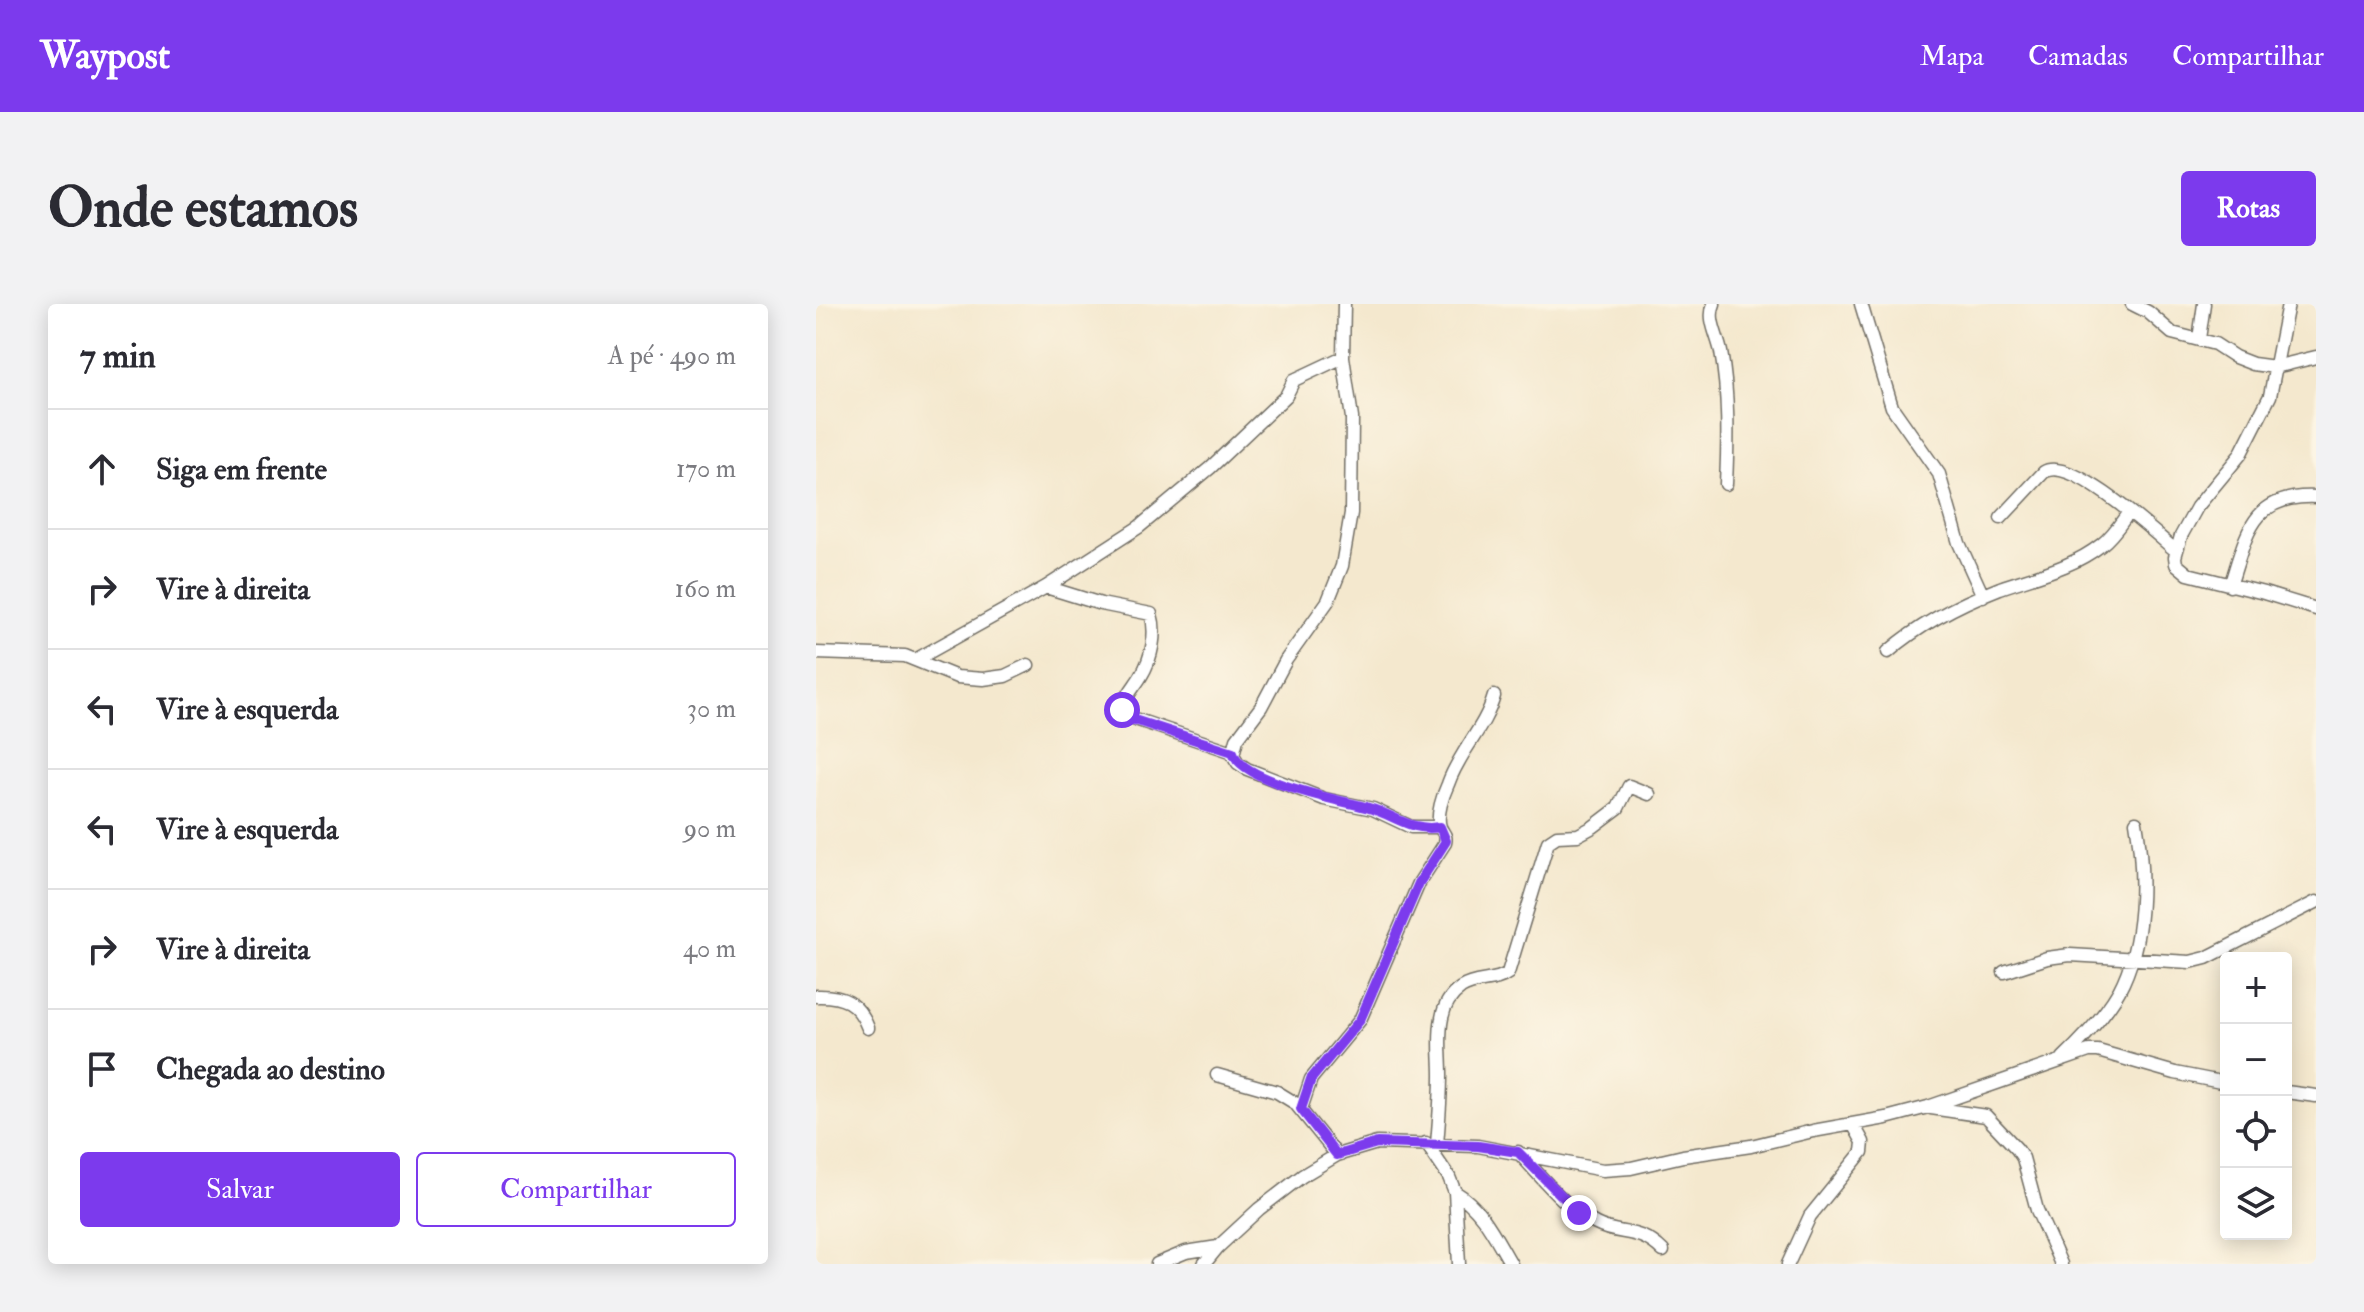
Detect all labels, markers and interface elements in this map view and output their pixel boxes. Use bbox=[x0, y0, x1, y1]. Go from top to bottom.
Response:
text: Waypost bbox=[40, 32, 170, 80]
text: Mapa bbox=[1920, 39, 1984, 74]
text: Camadas bbox=[2028, 39, 2128, 74]
text: Compartilhar bbox=[2172, 39, 2324, 74]
button: Rotas bbox=[2181, 171, 2316, 246]
text: Onde estamos bbox=[48, 173, 358, 244]
text: 7 min bbox=[80, 335, 156, 378]
text: A pé · 490 m bbox=[608, 340, 736, 372]
icon: ahead bbox=[80, 447, 124, 491]
text: Siga em frente bbox=[156, 451, 327, 488]
text: 170 m bbox=[676, 453, 736, 485]
icon: right bbox=[80, 567, 124, 611]
text: Vire à direita bbox=[156, 571, 310, 608]
text: 160 m bbox=[675, 573, 736, 605]
icon: left bbox=[80, 687, 124, 731]
text: Vire à esquerda bbox=[156, 691, 338, 728]
route start bbox=[1104, 692, 1140, 728]
text: 30 m bbox=[687, 693, 736, 725]
icon: left bbox=[80, 807, 124, 851]
text: Vire à esquerda bbox=[156, 811, 338, 848]
text: 90 m bbox=[684, 813, 736, 845]
icon: right bbox=[80, 927, 124, 971]
text: Vire à direita bbox=[156, 931, 310, 968]
text: 40 m bbox=[683, 933, 736, 965]
map controls bbox=[2220, 952, 2292, 1240]
button: + bbox=[2220, 952, 2292, 1024]
button: − bbox=[2220, 1024, 2292, 1096]
icon: arrive bbox=[80, 1047, 124, 1091]
text: Chegada ao destino bbox=[156, 1051, 385, 1088]
button: locate bbox=[2220, 1096, 2292, 1168]
button: Salvar bbox=[80, 1152, 400, 1227]
button: Compartilhar bbox=[416, 1152, 736, 1227]
button: layers bbox=[2220, 1168, 2292, 1240]
route end bbox=[1561, 1195, 1597, 1231]

